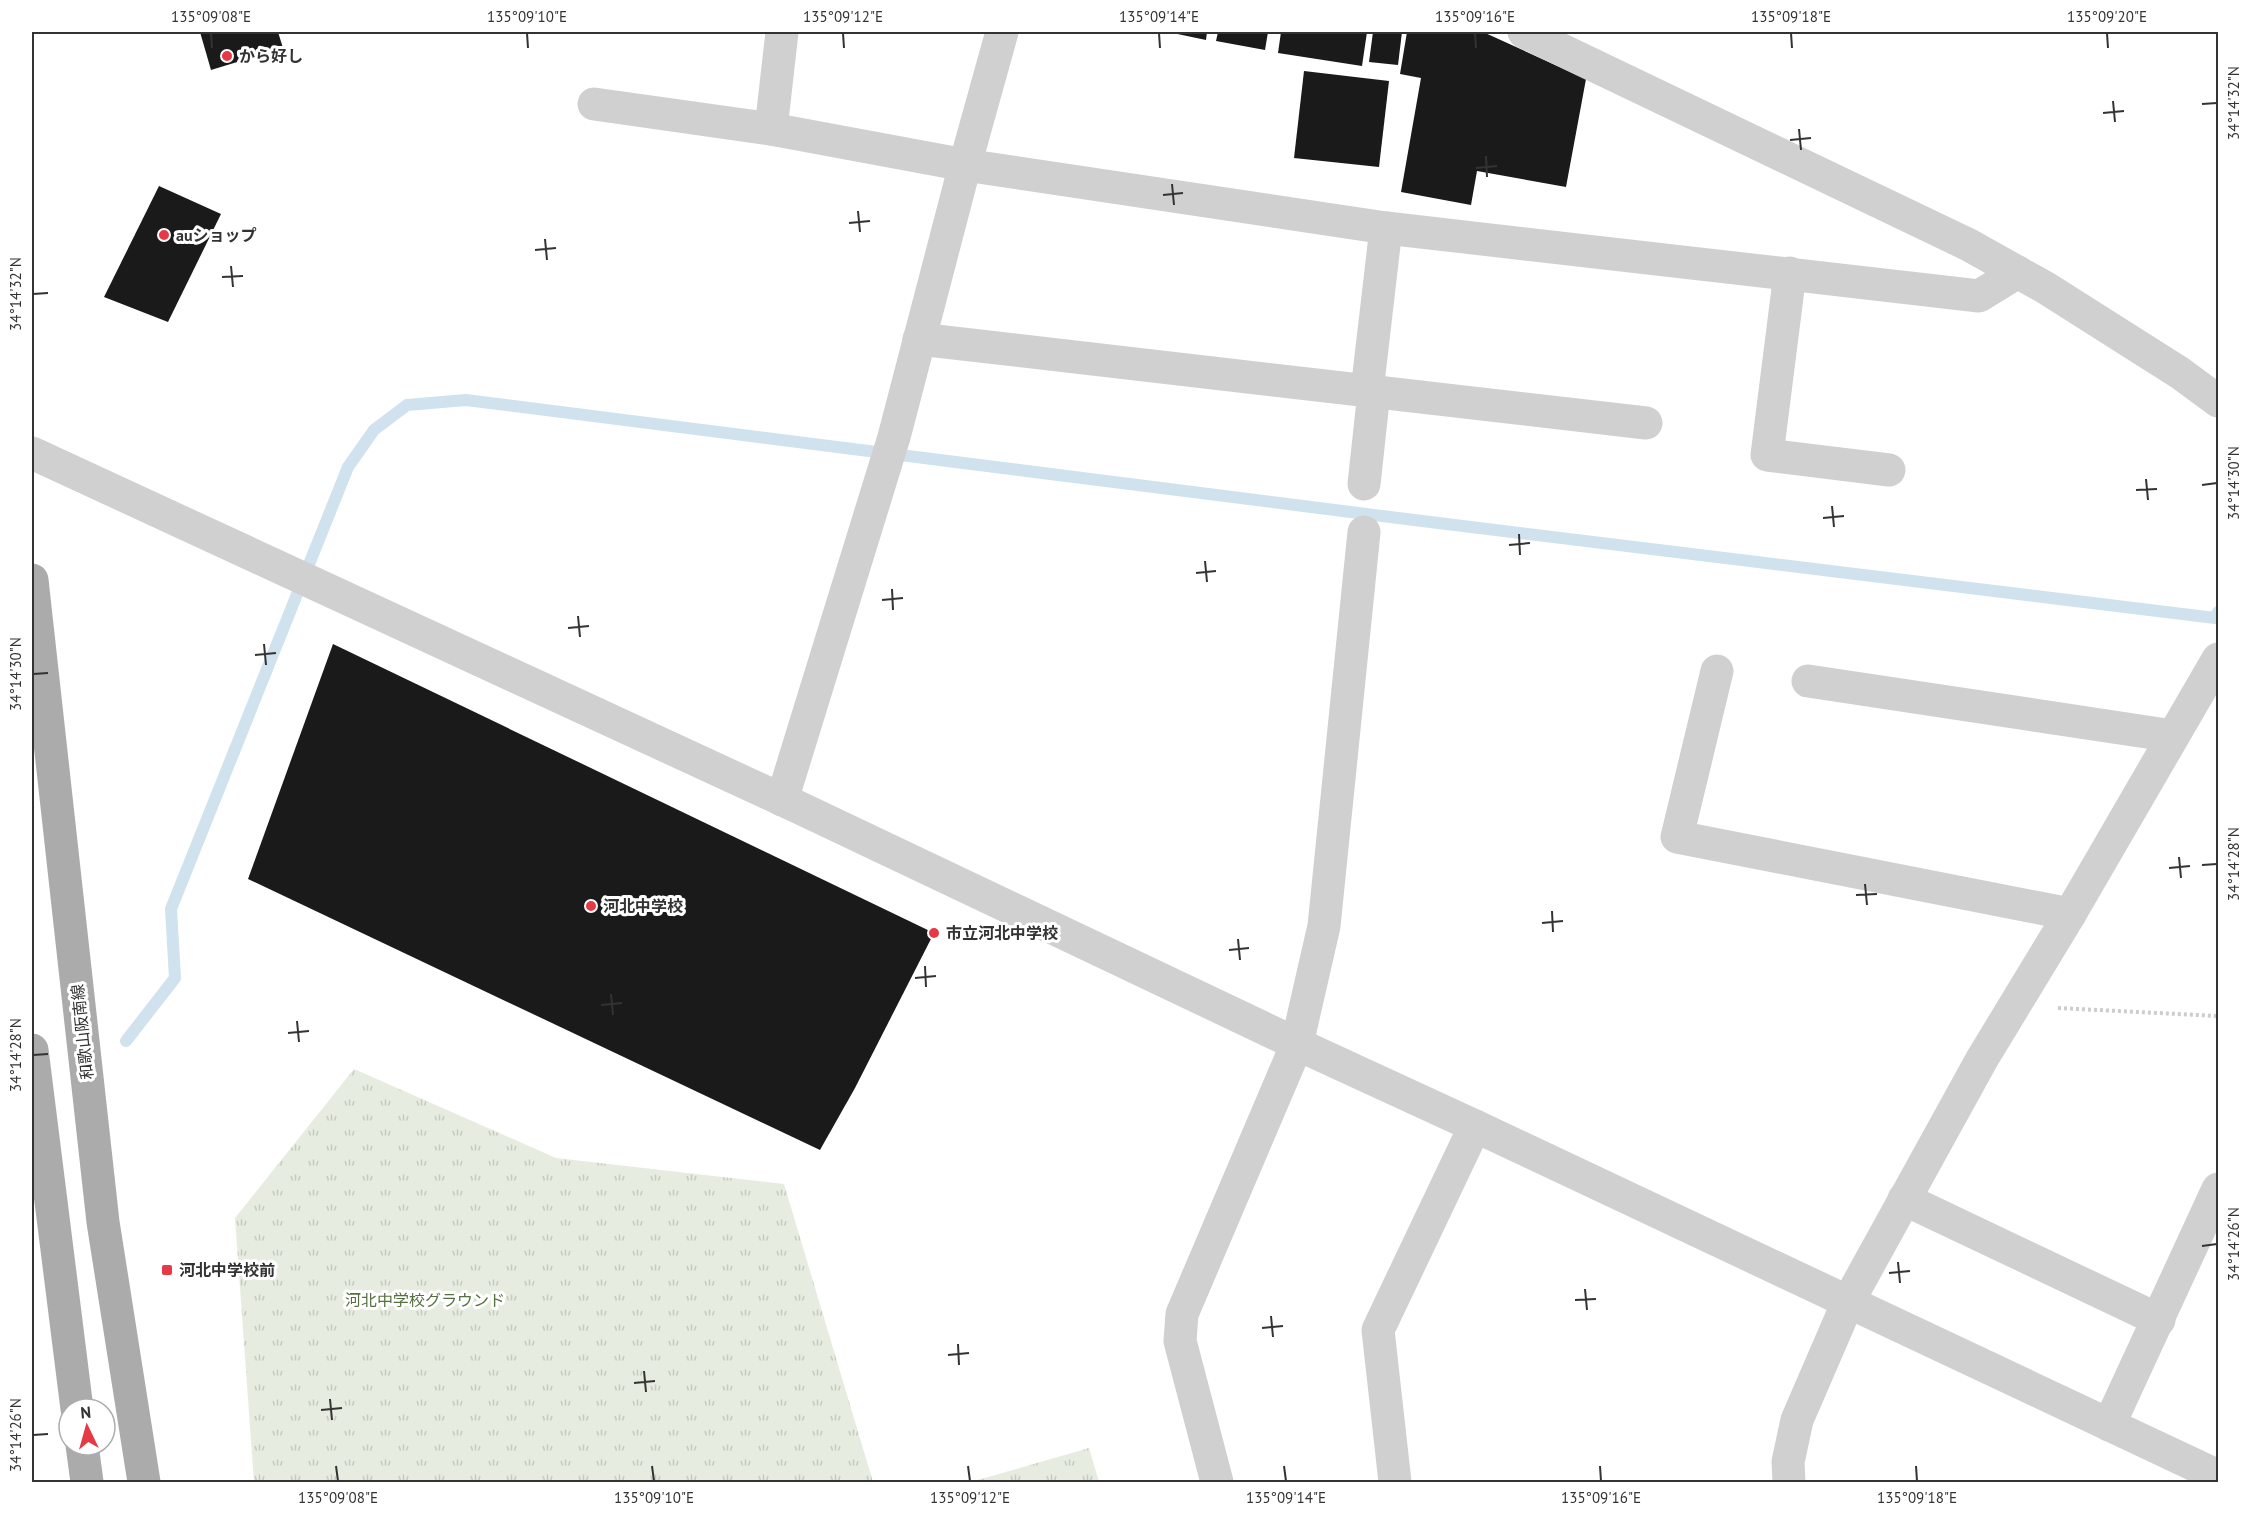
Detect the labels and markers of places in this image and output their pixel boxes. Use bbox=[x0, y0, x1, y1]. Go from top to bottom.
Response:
place label: から好し bbox=[239, 46, 303, 66]
marker: から好し bbox=[220, 49, 234, 63]
place label: auショップ bbox=[176, 225, 257, 245]
marker: auショップ bbox=[157, 228, 171, 242]
place label: 河北中学校 bbox=[603, 896, 683, 916]
marker: 河北中学校 bbox=[584, 899, 598, 913]
place label: 市立河北中学校 bbox=[946, 923, 1058, 943]
marker: 市立河北中学校 bbox=[927, 926, 941, 940]
place label: 河北中学校前 bbox=[179, 1260, 275, 1280]
marker: 河北中学校前 bbox=[160, 1263, 174, 1277]

